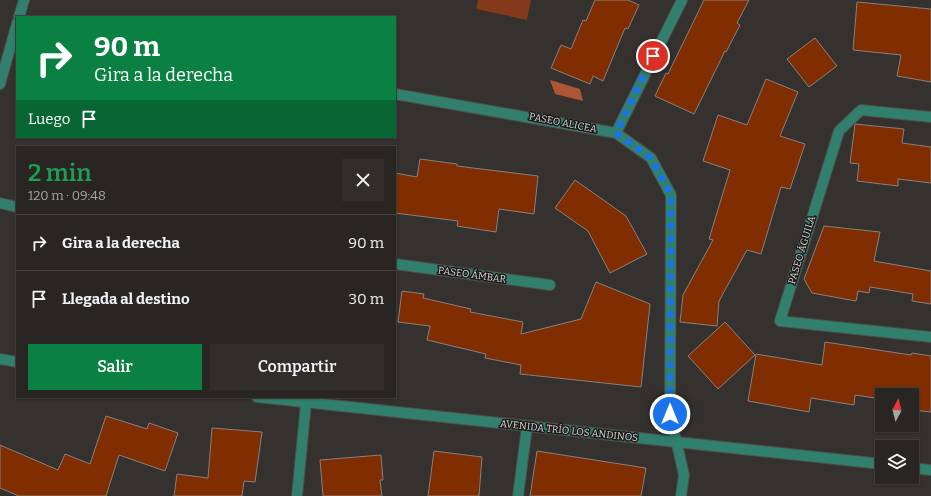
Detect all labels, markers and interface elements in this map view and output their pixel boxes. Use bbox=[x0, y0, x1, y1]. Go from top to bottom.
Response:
text: 90 m bbox=[94, 30, 160, 63]
icon: right bbox=[28, 32, 80, 84]
pin bbox=[636, 39, 670, 73]
icon: arrive bbox=[642, 45, 664, 67]
text: Gira a la derecha bbox=[94, 64, 233, 86]
icon: arrive bbox=[78, 108, 100, 130]
text: Luego bbox=[28, 110, 70, 128]
street label: PASEO ALICEA bbox=[528, 111, 599, 136]
text: 2 min bbox=[28, 159, 92, 187]
button: close bbox=[342, 159, 384, 201]
text: 120 m · 09:48 bbox=[28, 188, 106, 203]
street label: PASEO ÁGUILA bbox=[784, 213, 818, 286]
icon: right bbox=[28, 232, 50, 254]
text: Gira a la derecha bbox=[62, 234, 180, 252]
text: 90 m bbox=[348, 234, 384, 252]
street label: PASEO ÁMBAR bbox=[437, 262, 507, 286]
icon: arrive bbox=[28, 288, 50, 310]
text: Llegada al destino bbox=[62, 290, 190, 308]
text: 30 m bbox=[349, 290, 384, 308]
button: Salir bbox=[28, 344, 202, 390]
button: Compartir bbox=[210, 344, 384, 390]
north arrow bbox=[875, 388, 919, 432]
map controls bbox=[875, 388, 919, 484]
position arrow bbox=[649, 393, 691, 435]
street label: AVENIDA TRÍO LOS ANDINOS bbox=[499, 416, 639, 444]
button: layers bbox=[875, 440, 919, 484]

